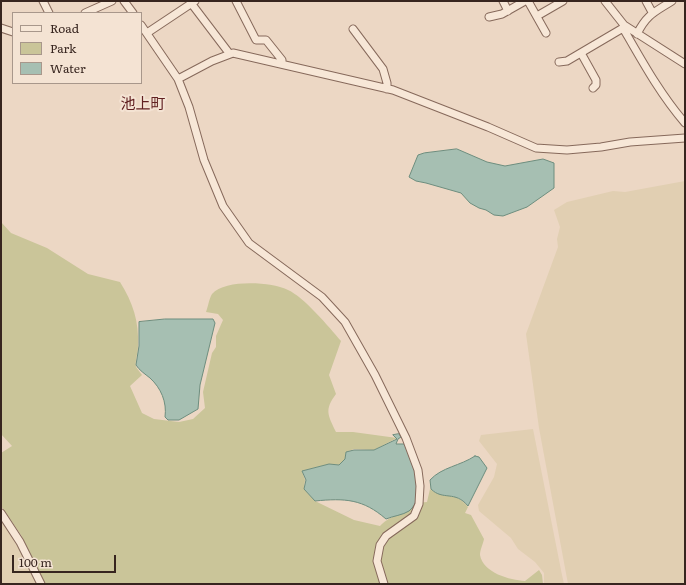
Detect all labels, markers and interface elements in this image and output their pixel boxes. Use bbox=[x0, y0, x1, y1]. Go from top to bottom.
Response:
legend bbox=[12, 12, 142, 84]
text: Road bbox=[50, 19, 79, 37]
text: Park bbox=[50, 39, 76, 57]
text: Water bbox=[50, 59, 86, 77]
district label: 池上町 bbox=[121, 96, 165, 114]
scale bar bbox=[14, 547, 118, 573]
text: 100 m bbox=[19, 553, 52, 571]

